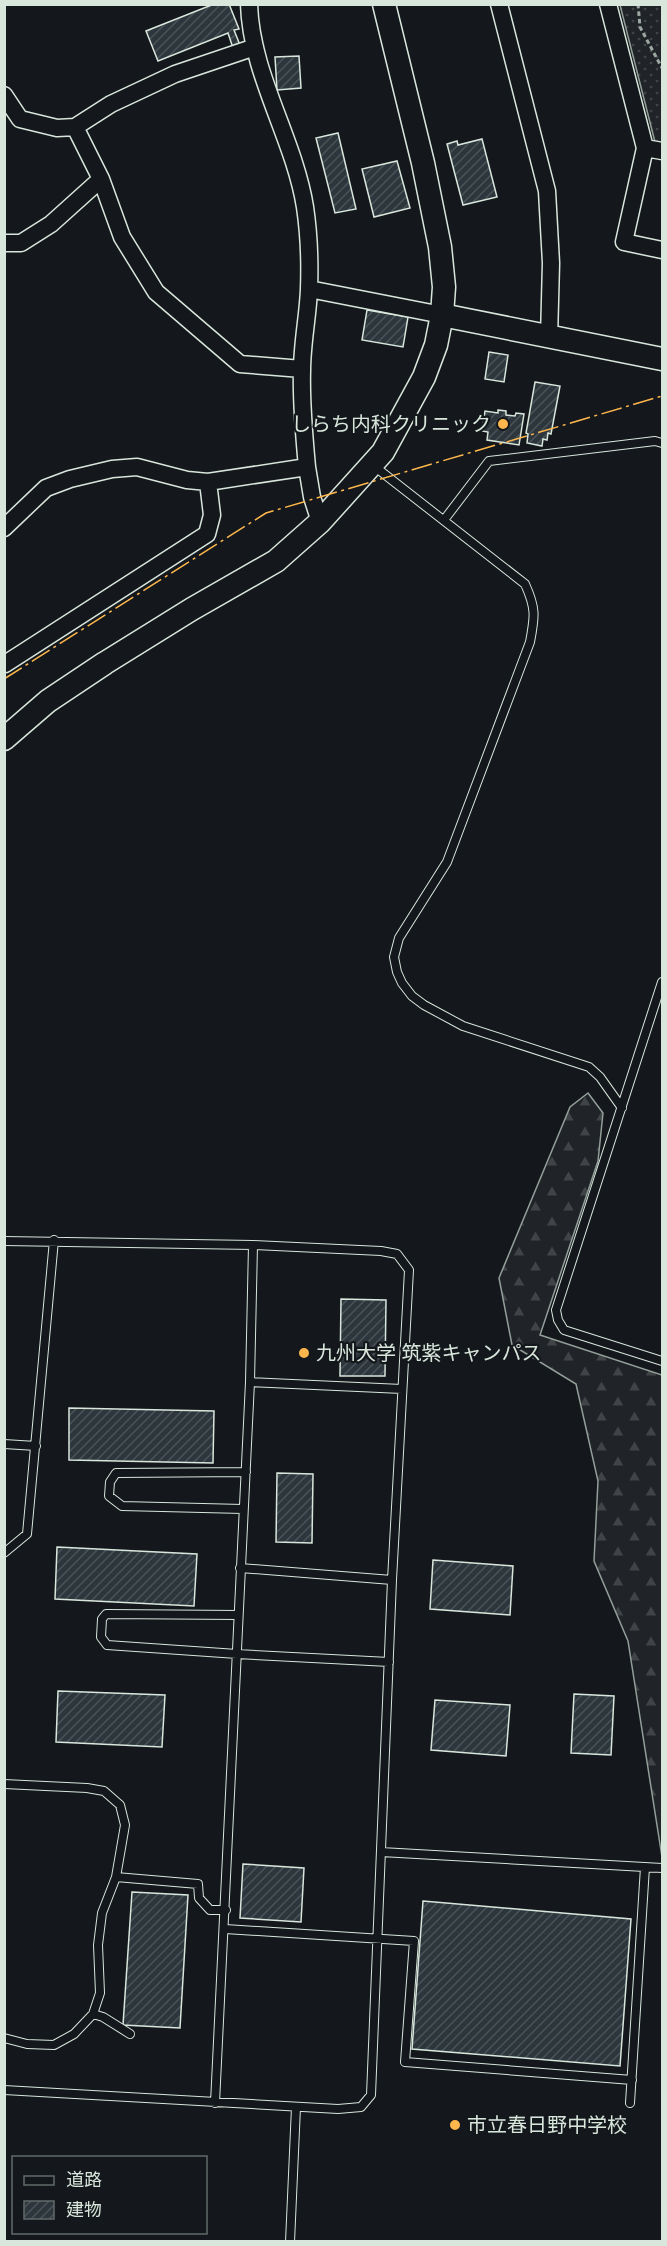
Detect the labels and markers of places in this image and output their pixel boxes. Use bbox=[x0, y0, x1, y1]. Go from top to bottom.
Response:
place label: しらち内科クリニック bbox=[291, 411, 491, 436]
marker: しらち内科クリニック bbox=[496, 417, 510, 431]
place label: 九州大学 筑紫キャンパス bbox=[316, 1340, 541, 1365]
marker: 九州大学 筑紫キャンパス bbox=[297, 1346, 311, 1360]
place label: 市立春日野中学校 bbox=[467, 2112, 627, 2137]
marker: 市立春日野中学校 bbox=[448, 2118, 462, 2132]

